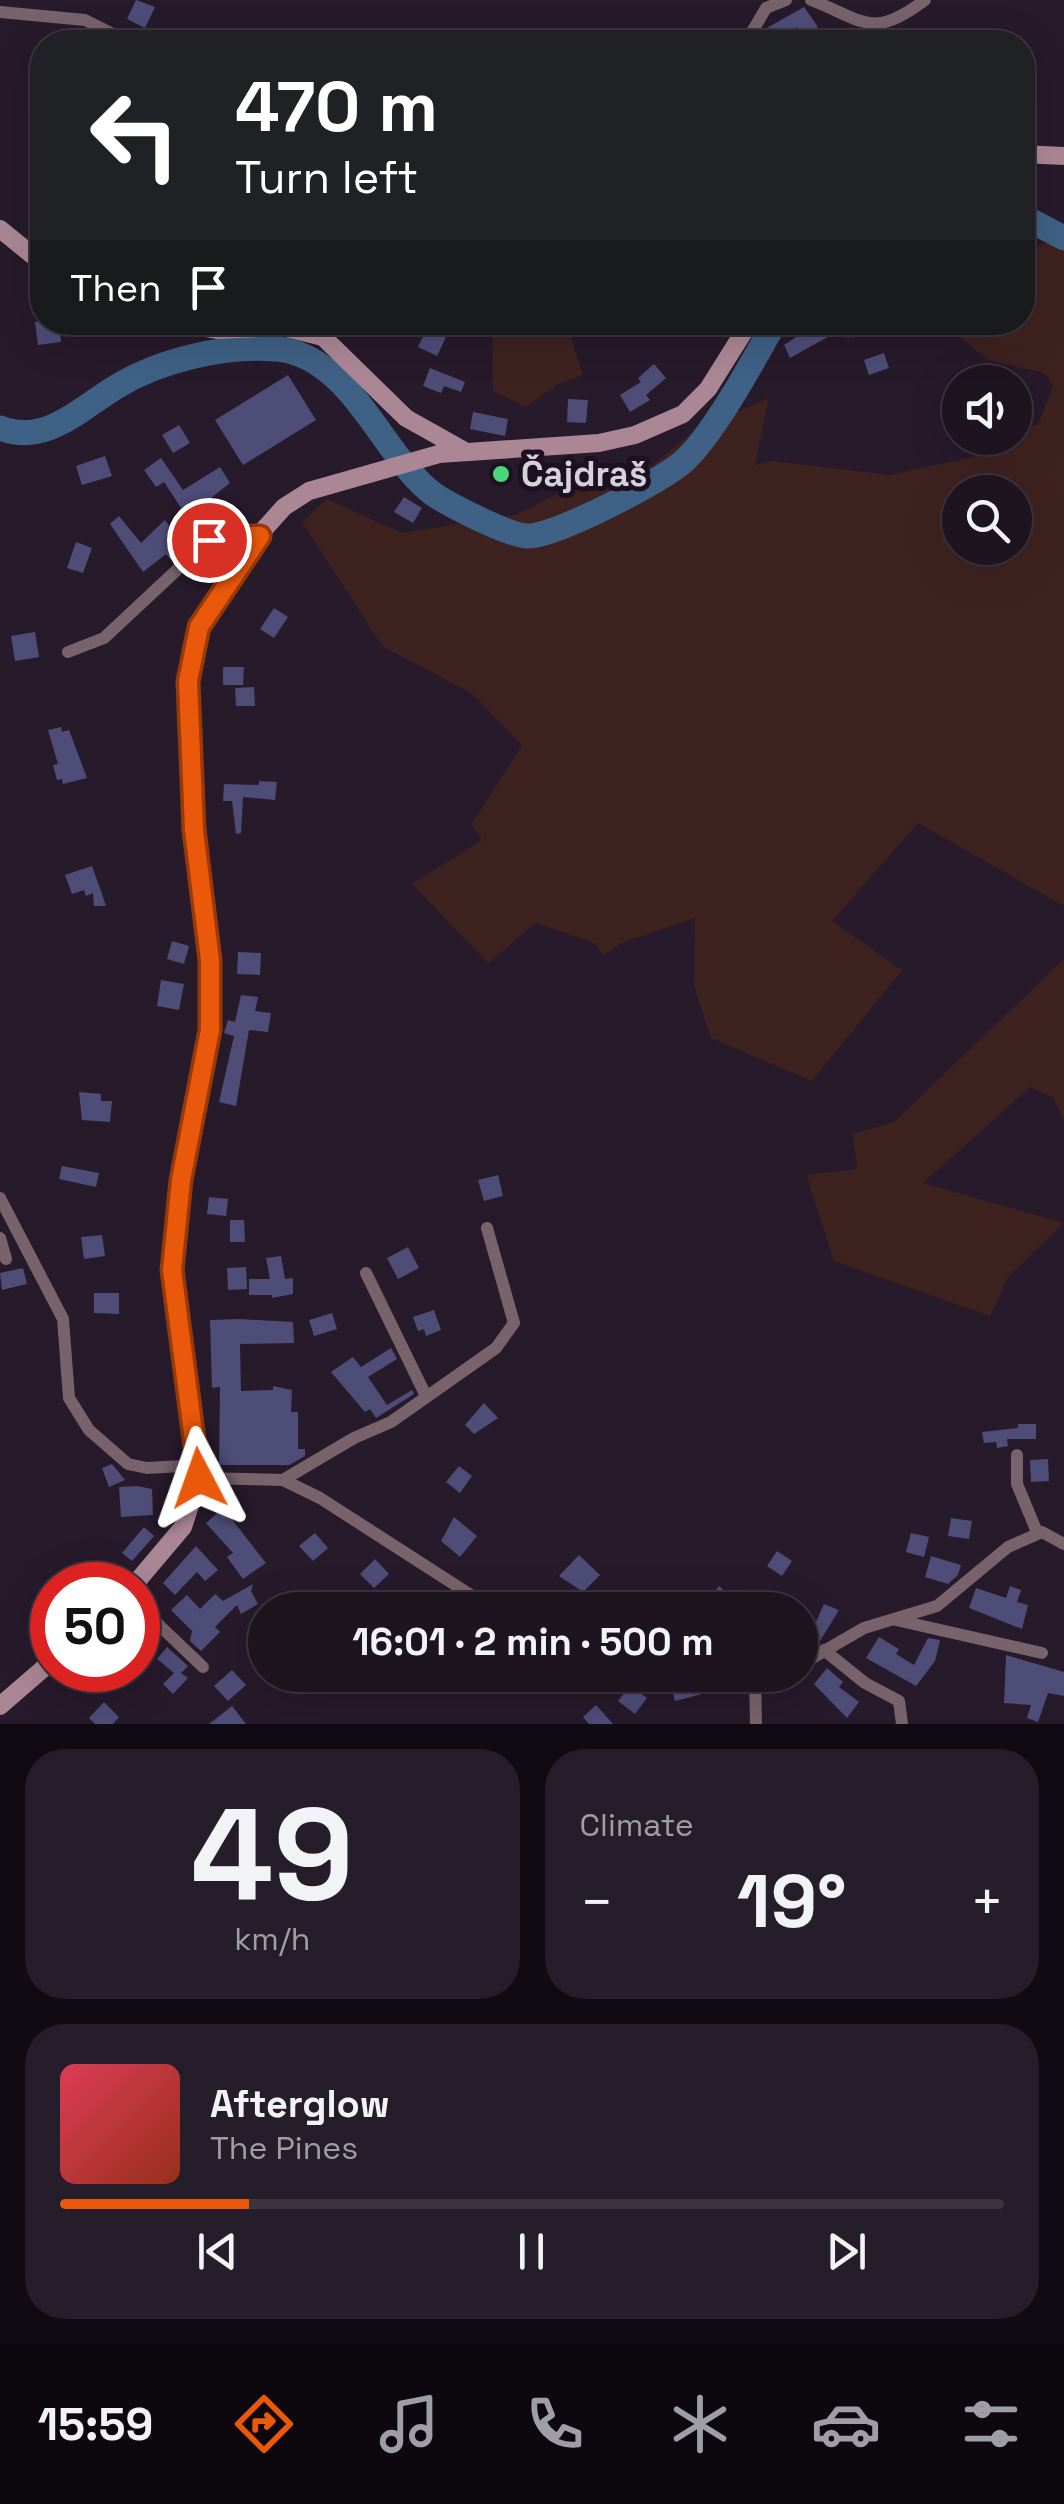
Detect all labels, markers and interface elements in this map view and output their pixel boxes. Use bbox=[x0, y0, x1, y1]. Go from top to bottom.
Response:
text: 470 m bbox=[235, 62, 438, 151]
icon: left bbox=[70, 70, 200, 200]
text: Turn left bbox=[235, 149, 418, 206]
icon: arrive bbox=[181, 260, 236, 315]
text: Then bbox=[70, 264, 161, 312]
map controls bbox=[942, 365, 1032, 565]
button: sound bbox=[942, 365, 1032, 455]
place label: Čajdraš bbox=[521, 452, 647, 496]
marker: Čajdraš bbox=[490, 463, 512, 485]
button: search bbox=[942, 475, 1032, 565]
pin bbox=[167, 498, 252, 583]
icon: arrive bbox=[182, 513, 237, 568]
position arrow bbox=[147, 1426, 251, 1530]
speed limit sign: 50 bbox=[30, 1562, 160, 1692]
text: 16:01 · 2 min · 500 m bbox=[352, 1618, 714, 1666]
text: 49 bbox=[191, 1771, 354, 1937]
text: Climate bbox=[580, 1805, 694, 1845]
text: 19° bbox=[737, 1853, 847, 1949]
text: − bbox=[580, 1867, 614, 1937]
text: + bbox=[970, 1867, 1004, 1937]
text: km/h bbox=[234, 1919, 310, 1959]
text: Afterglow bbox=[210, 2080, 390, 2128]
text: The Pines bbox=[210, 2128, 358, 2168]
icon: previous bbox=[190, 2224, 245, 2279]
icon: pause bbox=[504, 2224, 559, 2279]
icon: next bbox=[819, 2224, 874, 2279]
icon: directions bbox=[229, 2389, 299, 2459]
icon: music bbox=[374, 2389, 444, 2459]
icon: phone bbox=[520, 2389, 590, 2459]
icon: climate bbox=[665, 2389, 735, 2459]
icon: car bbox=[811, 2389, 881, 2459]
icon: filters bbox=[956, 2389, 1026, 2459]
text: 15:59 bbox=[38, 2396, 153, 2453]

